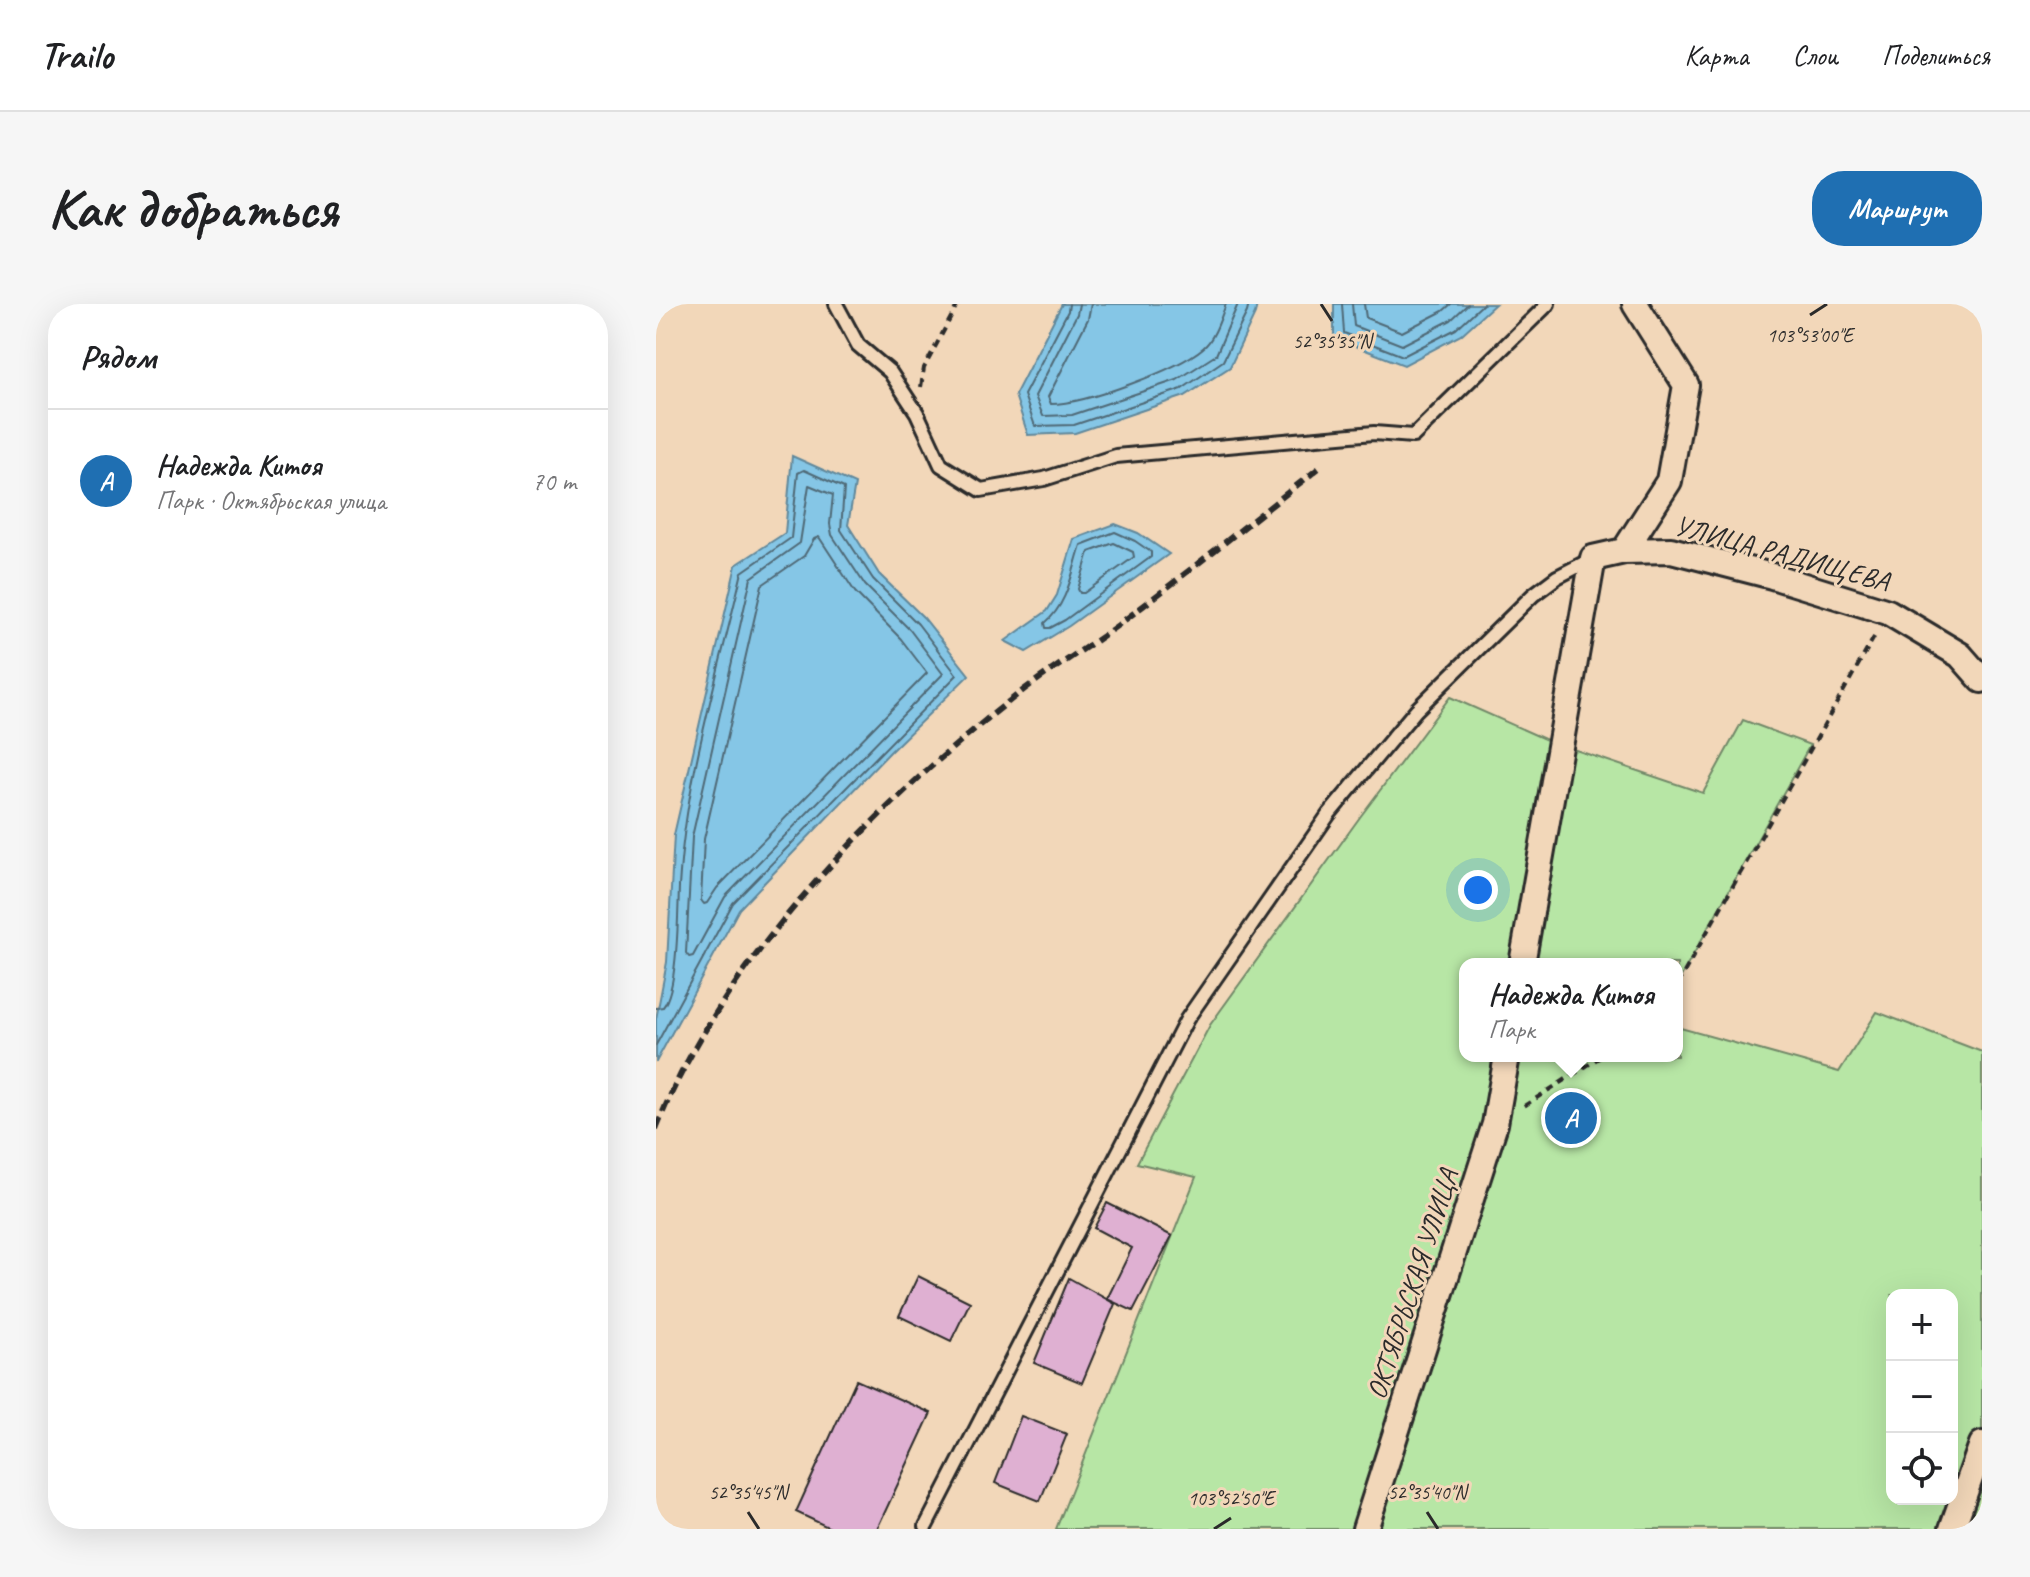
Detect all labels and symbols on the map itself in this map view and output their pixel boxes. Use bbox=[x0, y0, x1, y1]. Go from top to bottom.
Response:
text: 103°53'00"E bbox=[1767, 323, 1856, 348]
text: 52°35'35"N bbox=[1293, 329, 1374, 354]
street label: УЛИЦА РАДИЩЕВА bbox=[1671, 507, 1895, 599]
your location bbox=[1458, 870, 1498, 910]
pin: A bbox=[1545, 1088, 1597, 1148]
street label: ОКТЯБРЬСКАЯ УЛИЦА bbox=[1358, 1163, 1466, 1403]
text: 52°35'45"N bbox=[709, 1480, 790, 1505]
text: 52°35'40"N bbox=[1388, 1480, 1469, 1505]
text: 103°52'50"E bbox=[1188, 1486, 1277, 1511]

